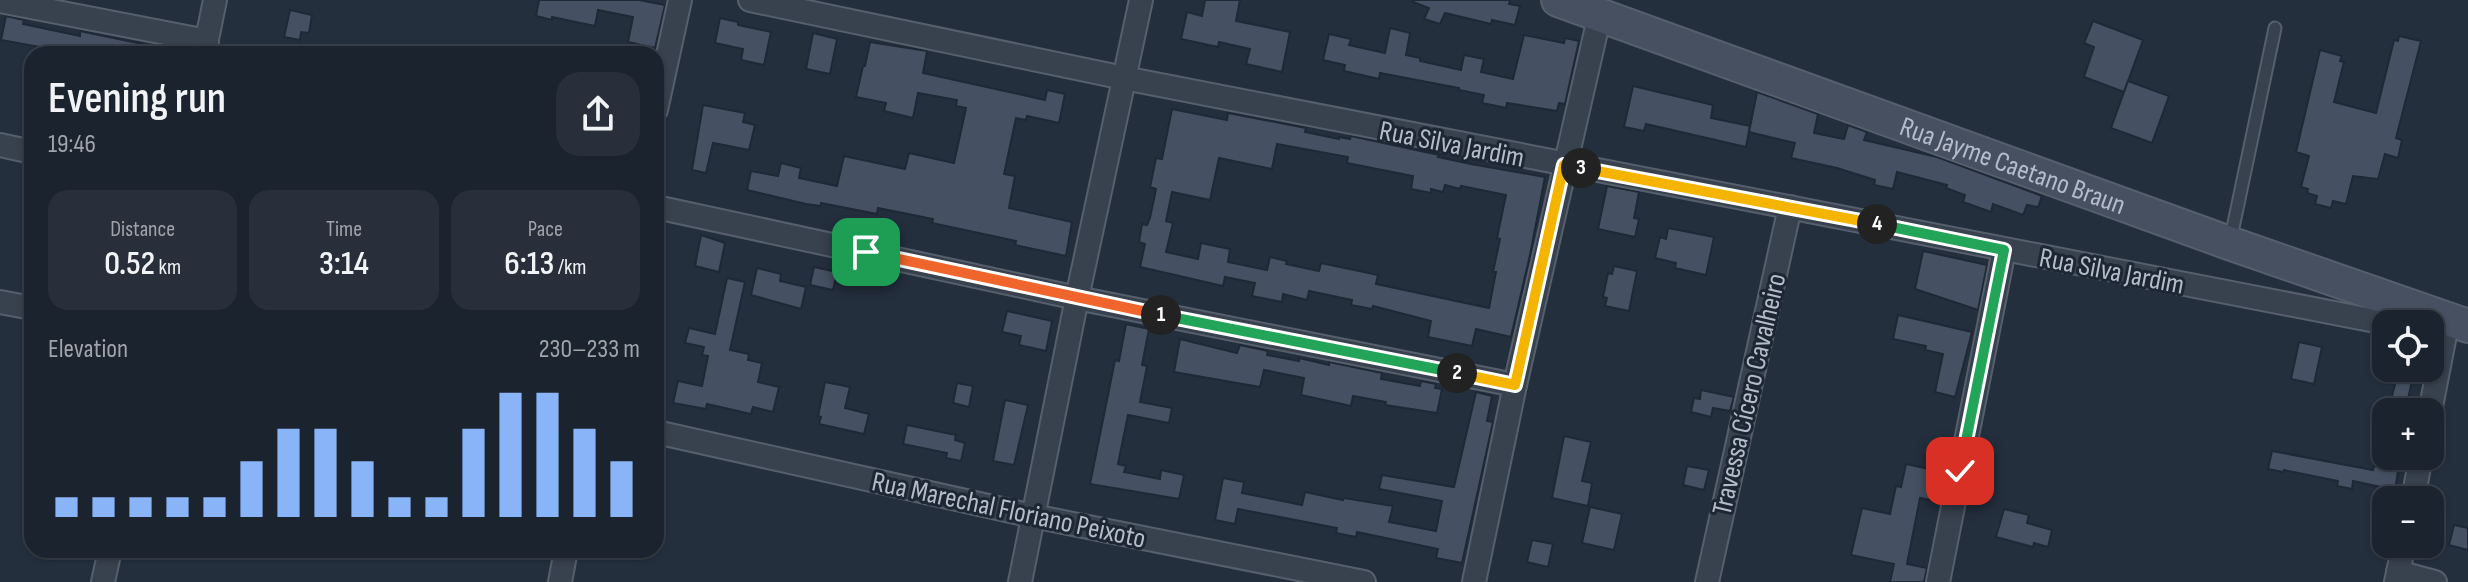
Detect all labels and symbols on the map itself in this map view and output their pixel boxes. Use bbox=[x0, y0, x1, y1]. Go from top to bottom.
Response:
street label: Rua Jayme Caetano Braun bbox=[1895, 110, 2130, 222]
street label: Rua Silva Jardim bbox=[1376, 114, 1527, 175]
pin: 3 bbox=[1561, 148, 1601, 188]
pin: 4 bbox=[1857, 204, 1897, 244]
pin bbox=[832, 218, 900, 286]
street label: Rua Silva Jardim bbox=[2036, 241, 2187, 302]
street label: Travessa Cícero Cavalheiro bbox=[1706, 270, 1793, 518]
pin: 1 bbox=[1141, 295, 1181, 335]
pin: 2 bbox=[1437, 353, 1477, 393]
pin bbox=[1926, 437, 1994, 505]
street label: Rua Marechal Floriano Peixoto bbox=[869, 465, 1149, 556]

